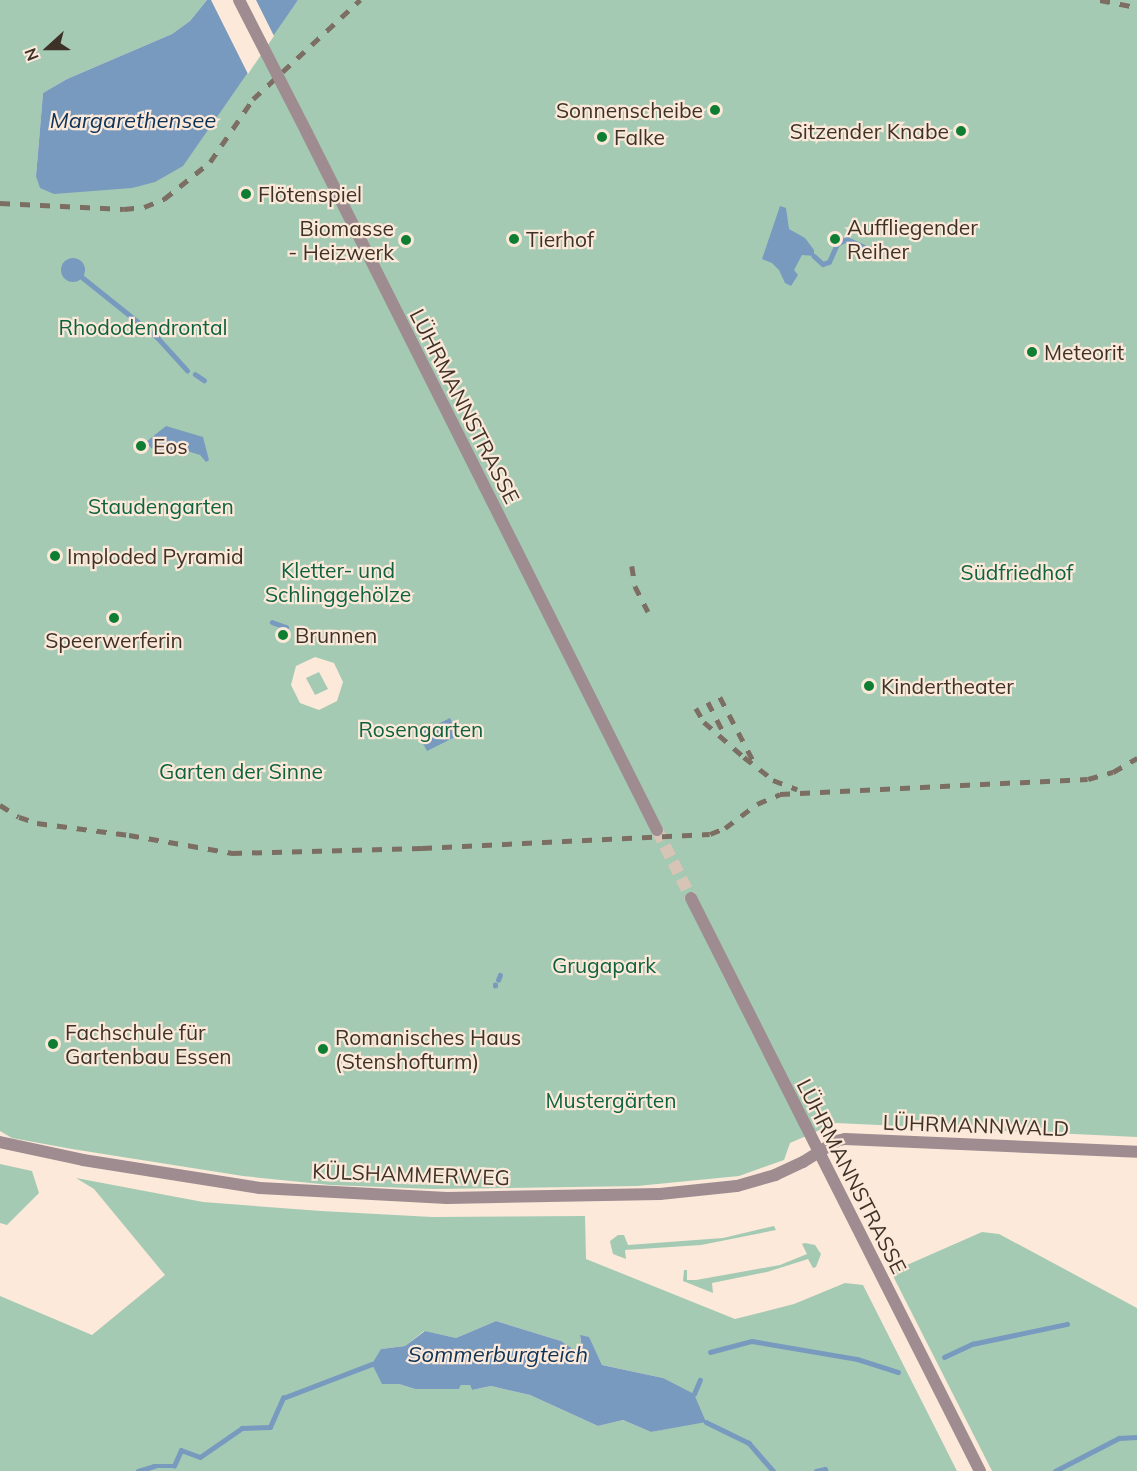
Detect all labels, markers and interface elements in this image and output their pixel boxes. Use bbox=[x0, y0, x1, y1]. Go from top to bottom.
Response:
north arrow bbox=[18, 18, 78, 78]
text: N bbox=[20, 45, 43, 64]
place label: Sonnenscheibe bbox=[556, 97, 703, 123]
marker: Sonnenscheibe bbox=[708, 103, 722, 117]
water label: Margarethensee bbox=[50, 108, 216, 134]
place label: Sitzender Knabe bbox=[790, 118, 949, 144]
place label: Falke bbox=[614, 124, 665, 150]
marker: Sitzender Knabe bbox=[954, 124, 968, 138]
marker: Falke bbox=[595, 130, 609, 144]
place label: Flötenspiel bbox=[258, 181, 362, 207]
marker: Flötenspiel bbox=[239, 187, 253, 201]
place label: Auffliegender Reiher bbox=[847, 214, 978, 264]
place label: Biomasse - Heizwerk bbox=[288, 215, 394, 265]
place label: Tierhof bbox=[526, 226, 594, 252]
marker: Tierhof bbox=[507, 232, 521, 246]
marker: Auffliegender Reiher bbox=[828, 232, 842, 246]
marker: Biomasse - Heizwerk bbox=[399, 233, 413, 247]
street label: LÜHRMANNSTRASSE bbox=[405, 304, 525, 508]
park label: Rhododendrontal bbox=[58, 314, 228, 340]
place label: Meteorit bbox=[1044, 339, 1124, 365]
marker: Meteorit bbox=[1025, 345, 1039, 359]
place label: Eos bbox=[153, 433, 188, 459]
marker: Eos bbox=[134, 439, 148, 453]
park label: Staudengarten bbox=[88, 493, 234, 519]
place label: Imploded Pyramid bbox=[67, 543, 244, 569]
marker: Imploded Pyramid bbox=[48, 549, 62, 563]
park label: Kletter- und Schlinggehölze bbox=[265, 557, 411, 607]
park label: Südfriedhof bbox=[961, 559, 1073, 585]
marker: Speerwerferin bbox=[107, 611, 121, 625]
place label: Brunnen bbox=[295, 622, 377, 648]
place label: Speerwerferin bbox=[45, 627, 183, 653]
marker: Brunnen bbox=[276, 628, 290, 642]
place label: Kindertheater bbox=[881, 673, 1014, 699]
marker: Kindertheater bbox=[862, 679, 876, 693]
park label: Rosengarten bbox=[359, 716, 483, 742]
park label: Garten der Sinne bbox=[159, 758, 323, 784]
park label: Grugapark bbox=[552, 952, 656, 978]
place label: Fachschule für Gartenbau Essen bbox=[65, 1019, 232, 1069]
place label: Romanisches Haus (Stenshofturm) bbox=[335, 1024, 521, 1074]
marker: Fachschule für Gartenbau Essen bbox=[46, 1037, 60, 1051]
marker: Romanisches Haus (Stenshofturm) bbox=[316, 1042, 330, 1056]
street label: LÜHRMANNSTRASSE bbox=[792, 1074, 912, 1278]
park label: Mustergärten bbox=[545, 1087, 677, 1113]
street label: LÜHRMANNWALD bbox=[882, 1109, 1070, 1141]
street label: KÜLSHAMMERWEG bbox=[312, 1158, 510, 1190]
water label: Sommerburgteich bbox=[408, 1342, 588, 1368]

